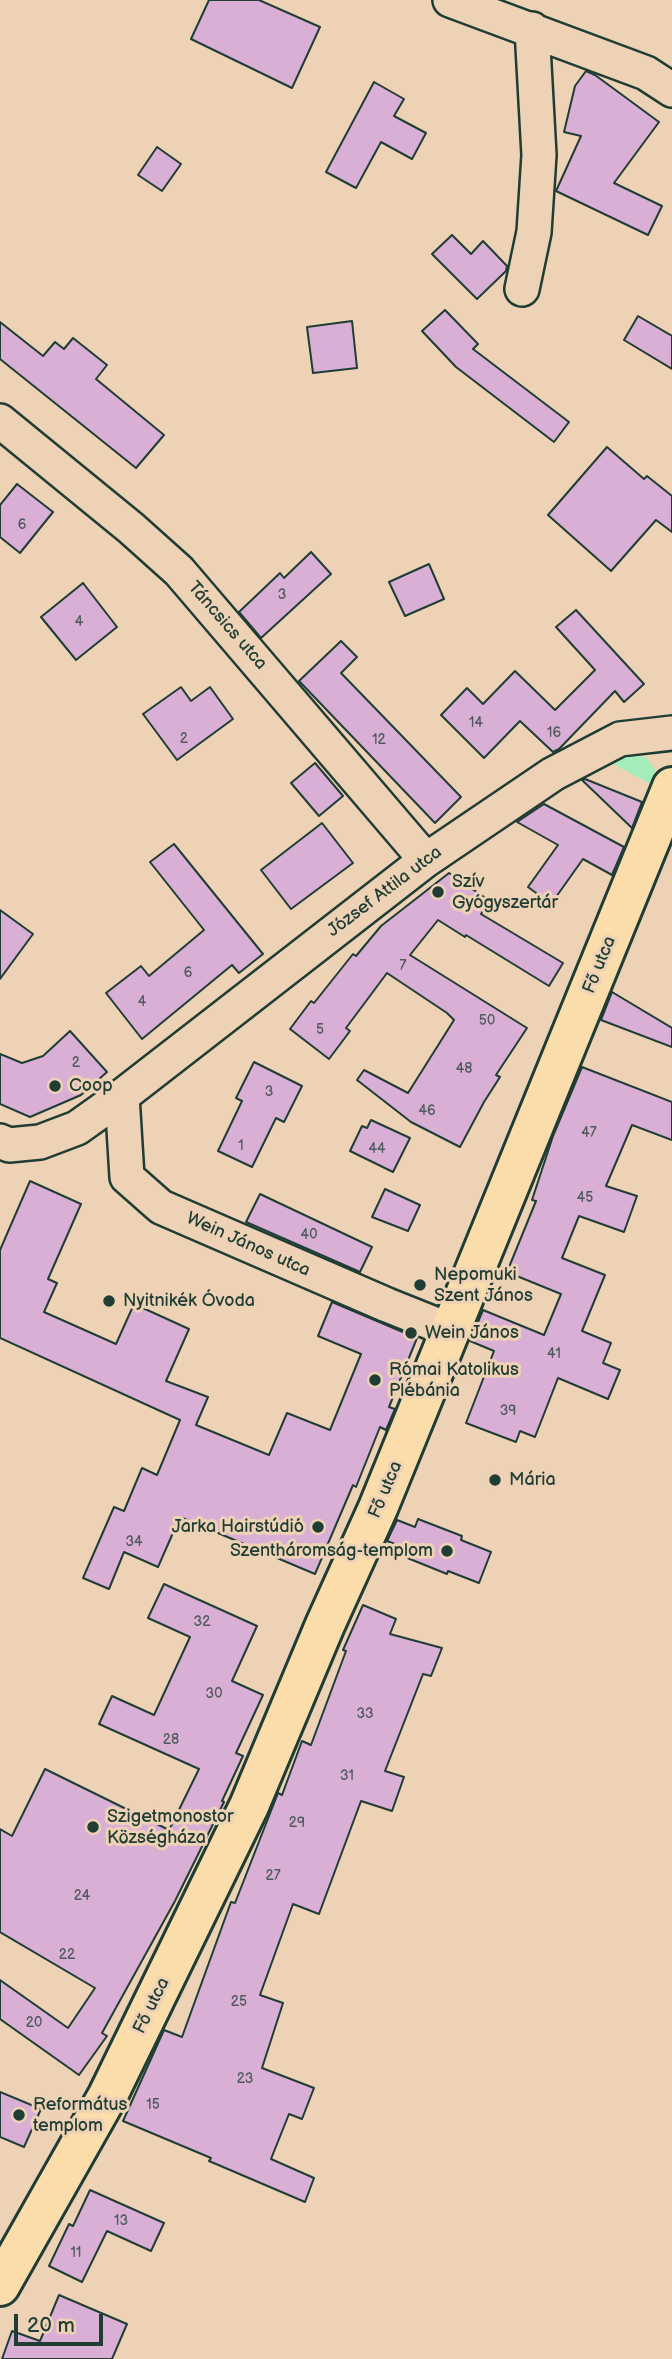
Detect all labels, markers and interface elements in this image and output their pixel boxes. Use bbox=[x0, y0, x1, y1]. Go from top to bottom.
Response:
house number: 6 bbox=[18, 517, 26, 533]
street label: Táncsics utca bbox=[183, 577, 271, 675]
house number: 3 bbox=[278, 587, 286, 603]
house number: 4 bbox=[75, 614, 83, 630]
house number: 14 bbox=[469, 715, 483, 731]
house number: 16 bbox=[547, 725, 561, 741]
house number: 2 bbox=[180, 731, 188, 747]
house number: 12 bbox=[372, 732, 386, 748]
street label: József Attila utca bbox=[324, 842, 446, 942]
place label: Szív Gyógyszertár bbox=[452, 871, 558, 914]
marker: Szív Gyógyszertár bbox=[430, 884, 446, 900]
street label: Fő utca bbox=[579, 933, 621, 997]
house number: 7 bbox=[400, 958, 406, 974]
house number: 6 bbox=[184, 965, 192, 981]
house number: 4 bbox=[138, 994, 146, 1010]
house number: 50 bbox=[479, 1013, 495, 1029]
house number: 5 bbox=[316, 1022, 324, 1038]
house number: 2 bbox=[72, 1055, 80, 1071]
house number: 48 bbox=[456, 1061, 472, 1077]
place label: Coop bbox=[69, 1075, 113, 1097]
marker: Coop bbox=[47, 1078, 63, 1094]
house number: 3 bbox=[265, 1084, 273, 1100]
house number: 46 bbox=[418, 1103, 436, 1119]
house number: 47 bbox=[581, 1125, 597, 1141]
house number: 1 bbox=[238, 1138, 244, 1154]
house number: 44 bbox=[368, 1141, 386, 1157]
house number: 45 bbox=[577, 1190, 593, 1206]
street label: Wein János utca bbox=[183, 1208, 313, 1282]
house number: 40 bbox=[301, 1227, 317, 1243]
place label: Nepomuki Szent János bbox=[434, 1264, 533, 1306]
marker: Nepomuki Szent János bbox=[412, 1277, 428, 1293]
place label: Nyitnikék Óvoda bbox=[123, 1290, 255, 1312]
marker: Nyitnikék Óvoda bbox=[101, 1293, 117, 1309]
place label: Wein János bbox=[425, 1322, 519, 1344]
marker: Wein János bbox=[403, 1325, 419, 1341]
house number: 41 bbox=[547, 1346, 561, 1362]
place label: Római Katolikus Plébánia bbox=[389, 1359, 519, 1402]
marker: Római Katolikus Plébánia bbox=[367, 1372, 383, 1388]
house number: 39 bbox=[500, 1403, 516, 1419]
street label: Fő utca bbox=[364, 1458, 408, 1522]
place label: Mária bbox=[509, 1469, 556, 1491]
marker: Mária bbox=[487, 1472, 503, 1488]
place label: Jarka Hairstúdió bbox=[172, 1516, 304, 1538]
marker: Jarka Hairstúdió bbox=[310, 1519, 326, 1535]
house number: 34 bbox=[125, 1534, 143, 1550]
place label: Szentháromság-templom bbox=[230, 1540, 433, 1562]
marker: Szentháromság-templom bbox=[439, 1543, 455, 1559]
house number: 32 bbox=[194, 1614, 210, 1630]
house number: 30 bbox=[206, 1686, 222, 1702]
house number: 33 bbox=[356, 1706, 374, 1722]
house number: 28 bbox=[163, 1732, 179, 1748]
house number: 31 bbox=[340, 1768, 354, 1784]
place label: Szigetmonostor Községháza bbox=[107, 1806, 233, 1848]
house number: 29 bbox=[289, 1815, 305, 1831]
marker: Szigetmonostor Községháza bbox=[85, 1819, 101, 1835]
house number: 27 bbox=[265, 1868, 281, 1884]
house number: 24 bbox=[74, 1888, 90, 1904]
house number: 22 bbox=[59, 1947, 75, 1963]
street label: Fő utca bbox=[129, 1974, 175, 2038]
house number: 25 bbox=[231, 1994, 247, 2010]
house number: 20 bbox=[26, 2015, 42, 2031]
house number: 23 bbox=[237, 2071, 253, 2087]
place label: Református templom bbox=[33, 2094, 128, 2136]
house number: 15 bbox=[146, 2097, 160, 2113]
marker: Református templom bbox=[11, 2107, 27, 2123]
house number: 13 bbox=[114, 2213, 128, 2229]
house number: 11 bbox=[71, 2245, 81, 2261]
scale bar bbox=[18, 2300, 107, 2344]
text: 20 m bbox=[27, 2313, 75, 2338]

